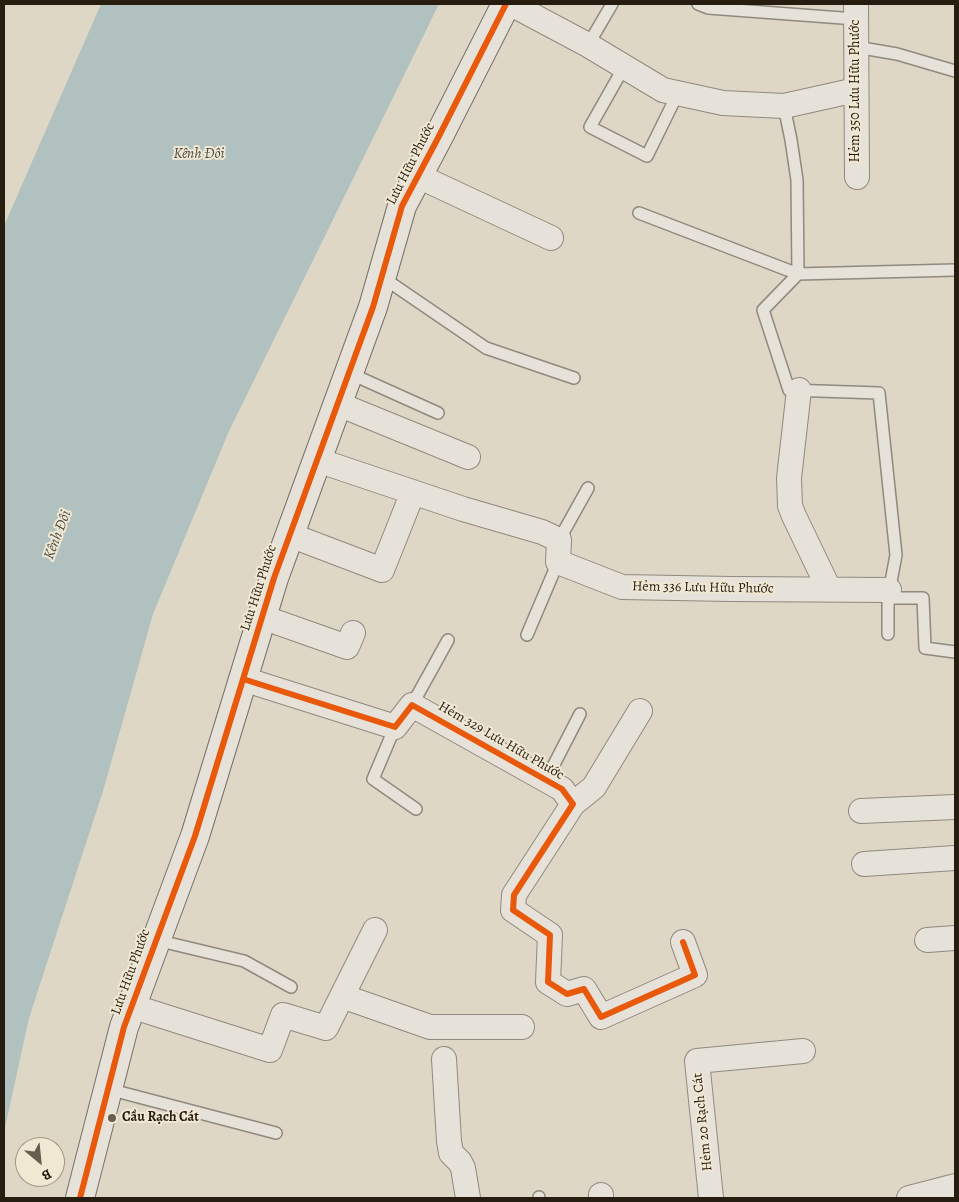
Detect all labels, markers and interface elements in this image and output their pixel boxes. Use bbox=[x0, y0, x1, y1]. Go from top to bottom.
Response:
street label: Hẻm 350 Lưu Hữu Phước bbox=[848, 20, 864, 162]
street label: Lưu Hữu Phước bbox=[383, 120, 439, 208]
water label: Kênh Đôi bbox=[173, 145, 225, 163]
water label: Kênh Đôi bbox=[40, 508, 76, 562]
street label: Lưu Hữu Phước bbox=[237, 543, 281, 633]
street label: Hẻm 336 Lưu Hữu Phước bbox=[632, 578, 774, 598]
street label: Hẻm 329 Lưu Hữu Phước bbox=[435, 698, 567, 784]
street label: Lưu Hữu Phước bbox=[108, 927, 154, 1017]
street label: Hẻm 20 Rạch Cát bbox=[689, 1072, 717, 1172]
place label: Cầu Rạch Cát bbox=[122, 1110, 199, 1126]
marker: Cầu Rạch Cát bbox=[106, 1112, 118, 1124]
north arrow bbox=[15, 1137, 65, 1187]
text: B bbox=[38, 1164, 55, 1185]

